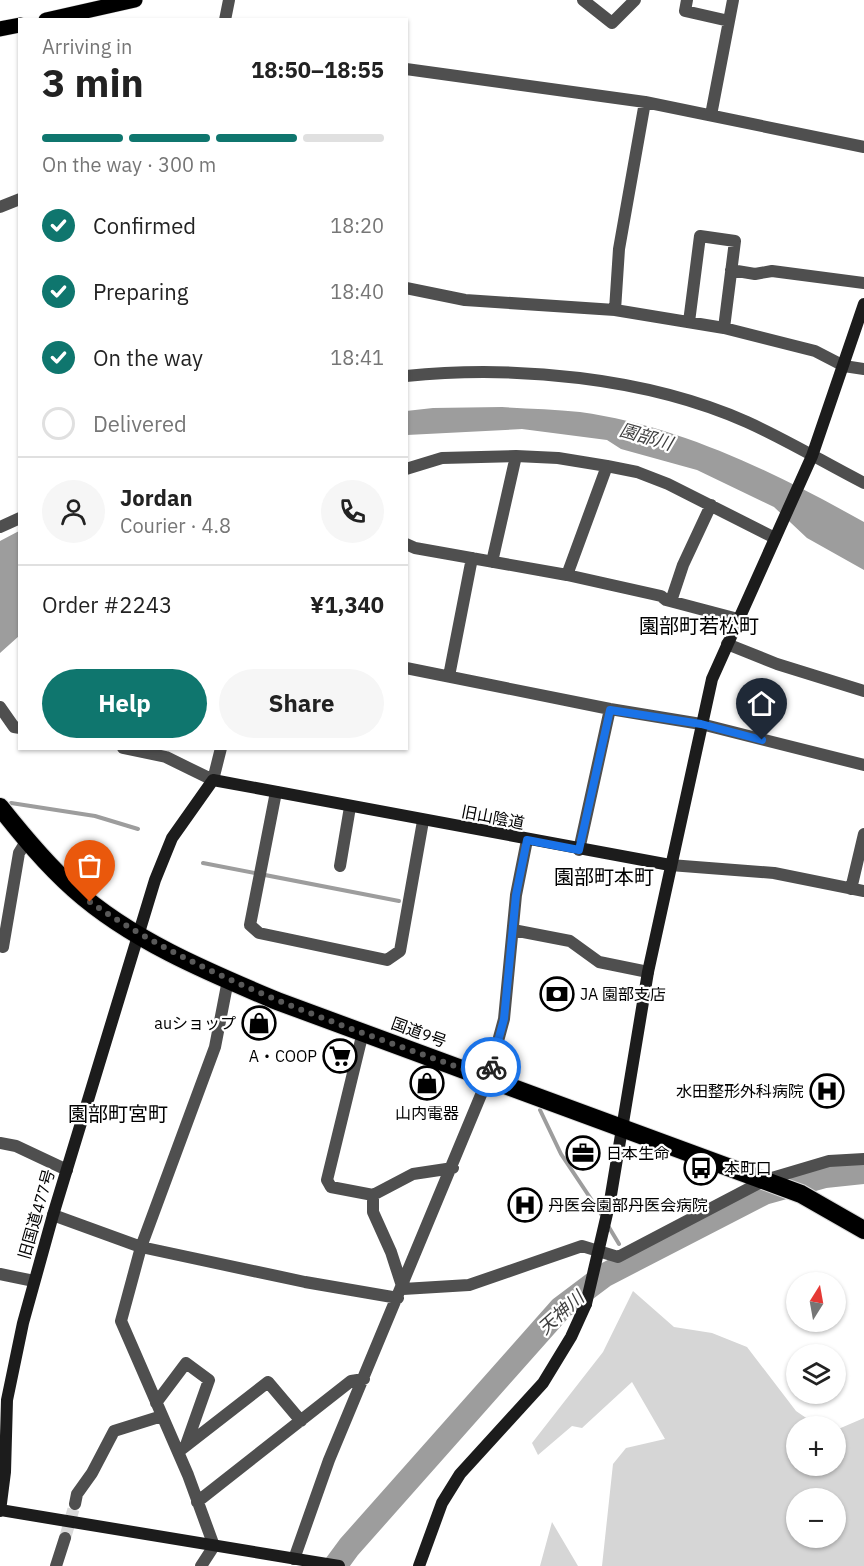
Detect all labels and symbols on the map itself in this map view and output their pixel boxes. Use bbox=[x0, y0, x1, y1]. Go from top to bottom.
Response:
water label: 園部川 bbox=[617, 418, 677, 456]
district label: 園部町若松町 bbox=[639, 612, 759, 639]
pin bbox=[736, 678, 787, 740]
street label: 旧山陰道 bbox=[460, 801, 526, 833]
pin bbox=[64, 840, 115, 902]
district label: 園部町本町 bbox=[554, 863, 654, 890]
bank icon: JA 園部支店 bbox=[539, 976, 575, 1012]
place label: JA 園部支店 bbox=[580, 984, 666, 1004]
shop icon: auショップ bbox=[241, 1005, 277, 1041]
place label: auショップ bbox=[154, 1013, 236, 1033]
street label: 国道9号 bbox=[389, 1013, 449, 1051]
courier bbox=[461, 1037, 521, 1097]
supermarket icon: A・COOP bbox=[322, 1038, 358, 1074]
place label: A・COOP bbox=[249, 1046, 317, 1066]
shop icon: 山内電器 bbox=[409, 1065, 445, 1101]
hospital icon: 水田整形外科病院 bbox=[809, 1073, 845, 1109]
place label: 水田整形外科病院 bbox=[676, 1081, 804, 1101]
district label: 園部町宮町 bbox=[68, 1100, 168, 1127]
place label: 山内電器 bbox=[395, 1103, 459, 1123]
office icon: 日本生命 bbox=[565, 1135, 601, 1171]
place label: 日本生命 bbox=[606, 1143, 670, 1163]
bus stop icon: 本町口 bbox=[683, 1150, 719, 1186]
place label: 本町口 bbox=[724, 1158, 772, 1178]
street label: 旧国道477号 bbox=[14, 1167, 58, 1261]
hospital icon: 丹医会園部丹医会病院 bbox=[507, 1187, 543, 1223]
place label: 丹医会園部丹医会病院 bbox=[548, 1195, 708, 1215]
north arrow bbox=[786, 1272, 846, 1332]
water label: 天神川 bbox=[533, 1285, 590, 1339]

